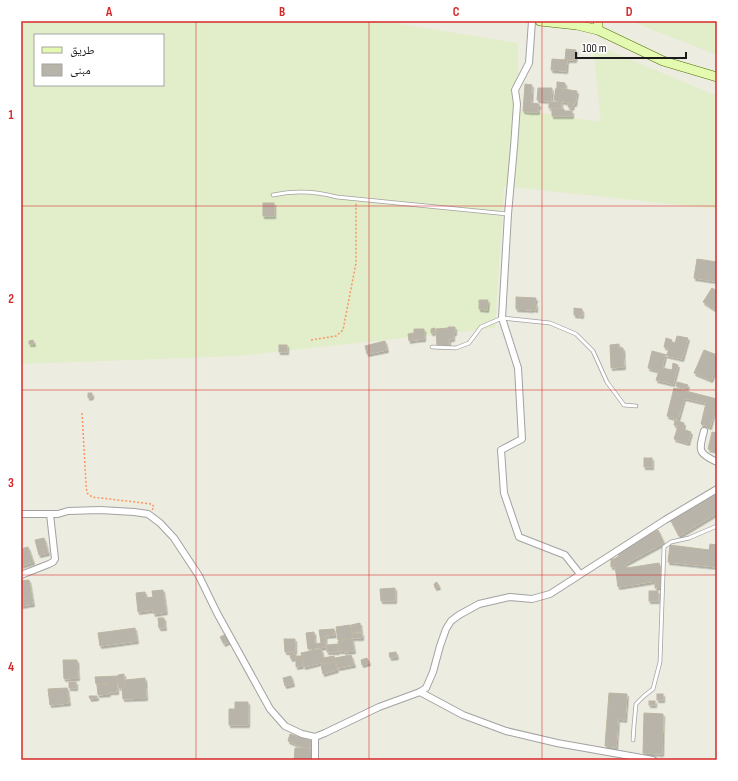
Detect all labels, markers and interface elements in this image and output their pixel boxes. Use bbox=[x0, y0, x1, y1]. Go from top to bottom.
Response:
text: A bbox=[105, 4, 113, 20]
text: B bbox=[279, 4, 285, 20]
text: C bbox=[453, 4, 460, 20]
text: D bbox=[626, 4, 633, 20]
legend bbox=[34, 34, 164, 86]
scale bar bbox=[576, 34, 686, 60]
text: 100 m bbox=[582, 41, 607, 56]
text: طريق bbox=[70, 43, 95, 58]
text: مبنى bbox=[70, 63, 91, 78]
text: 1 bbox=[8, 107, 14, 123]
text: 2 bbox=[8, 291, 14, 307]
text: 3 bbox=[8, 475, 14, 491]
text: 4 bbox=[8, 659, 14, 675]

